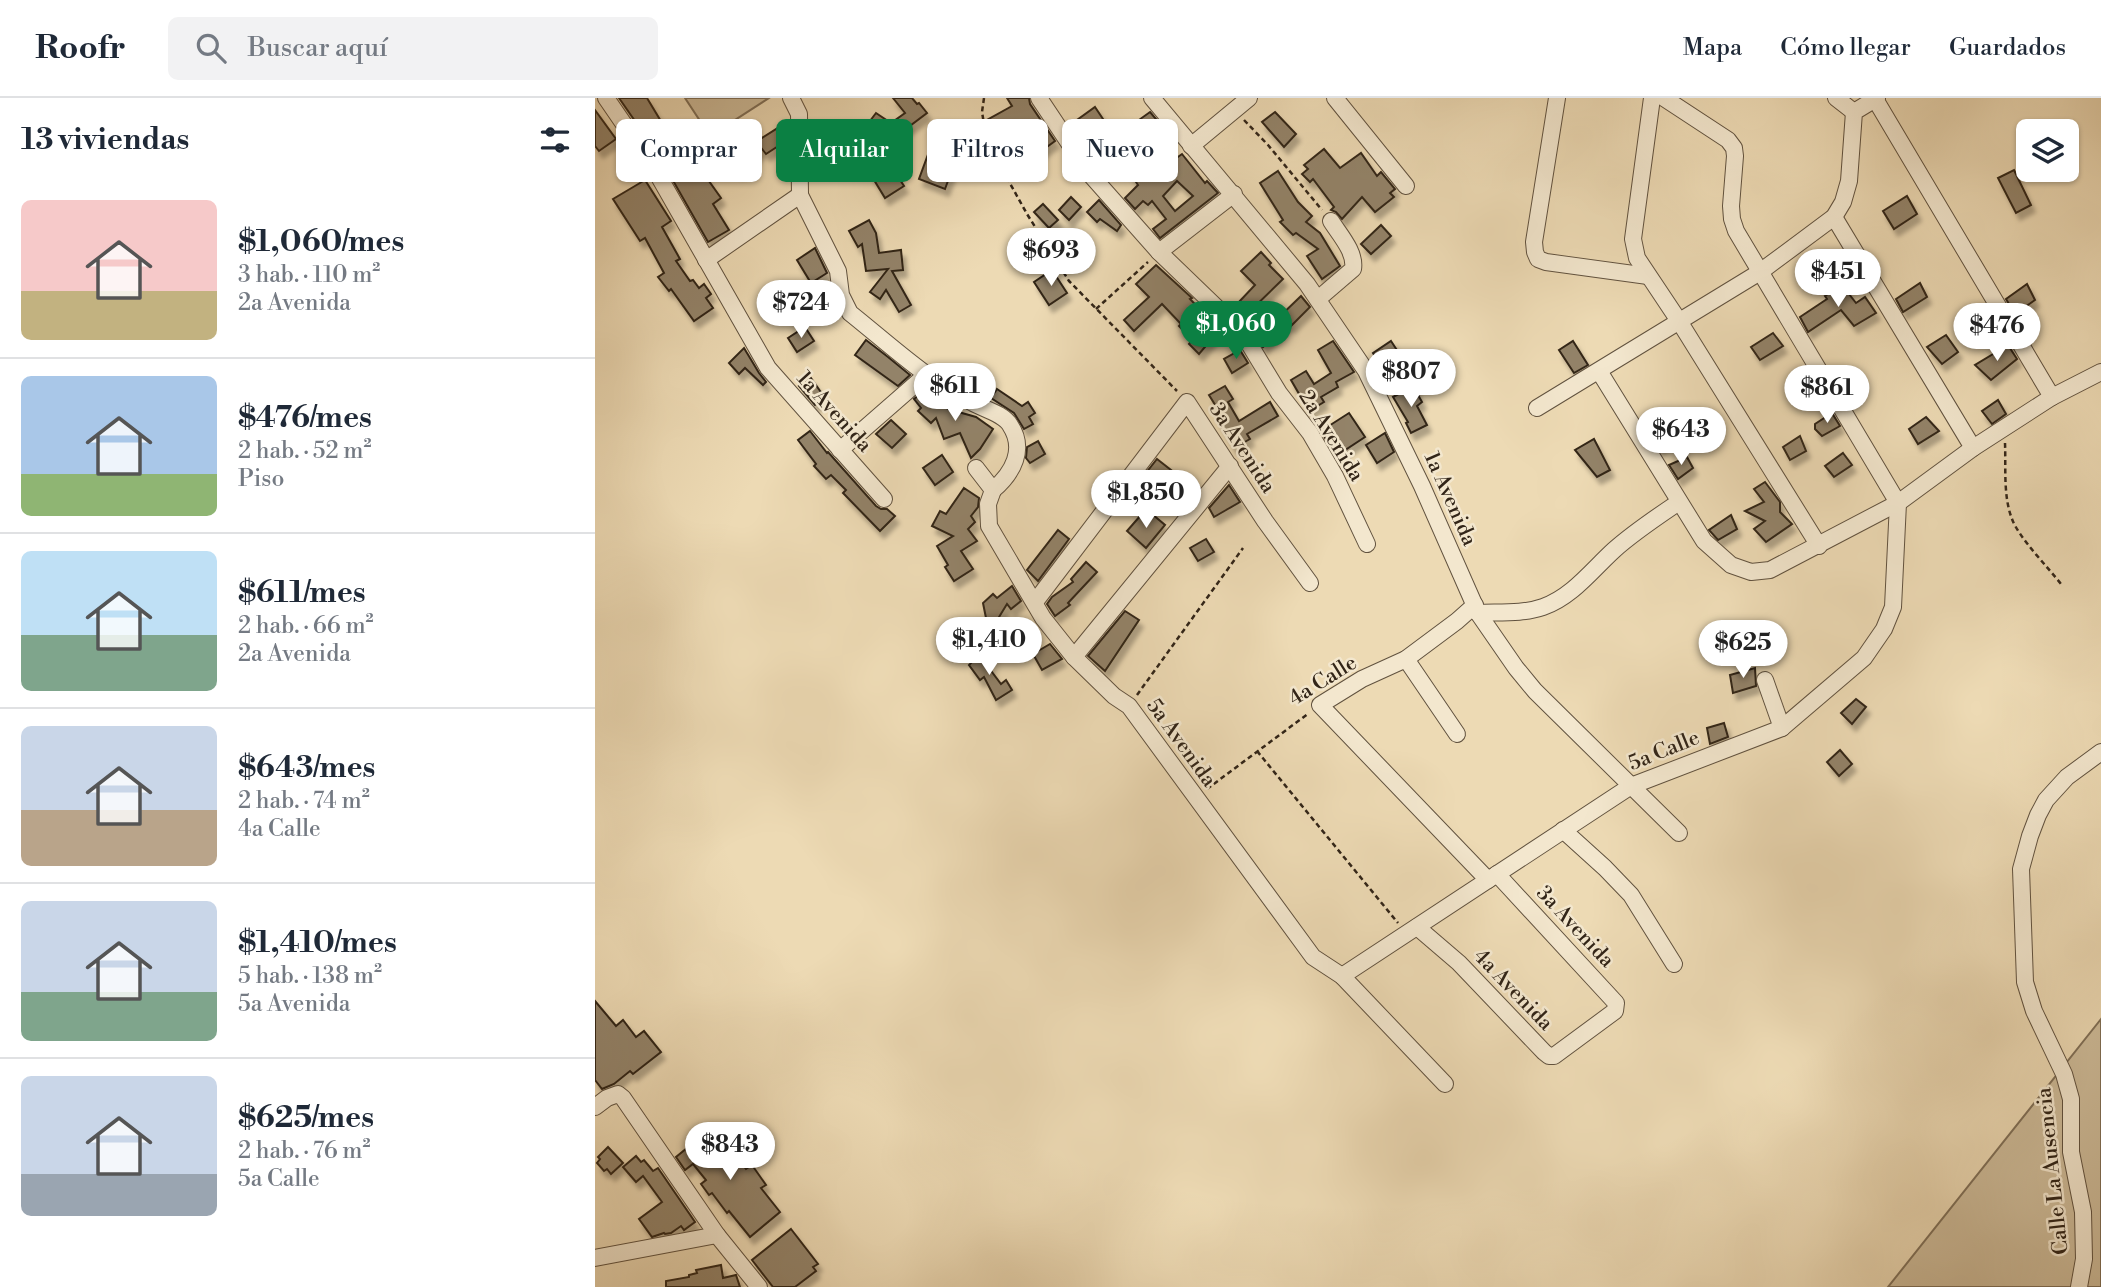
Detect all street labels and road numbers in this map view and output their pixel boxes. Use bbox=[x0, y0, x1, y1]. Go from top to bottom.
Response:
street label: 1a Avenida bbox=[791, 366, 877, 458]
street label: 2a Avenida bbox=[1293, 385, 1370, 487]
street label: 3a Avenida bbox=[1203, 398, 1281, 498]
street label: 1a Avenida bbox=[1418, 448, 1482, 550]
street label: 4a Calle bbox=[1284, 650, 1362, 712]
street label: 5a Avenida bbox=[1140, 694, 1222, 792]
street label: 5a Calle bbox=[1625, 725, 1703, 777]
street label: 3a Avenida bbox=[1530, 881, 1620, 974]
street label: 4a Avenida bbox=[1468, 944, 1559, 1037]
street label: Calle La Ausencia bbox=[2031, 1086, 2075, 1256]

